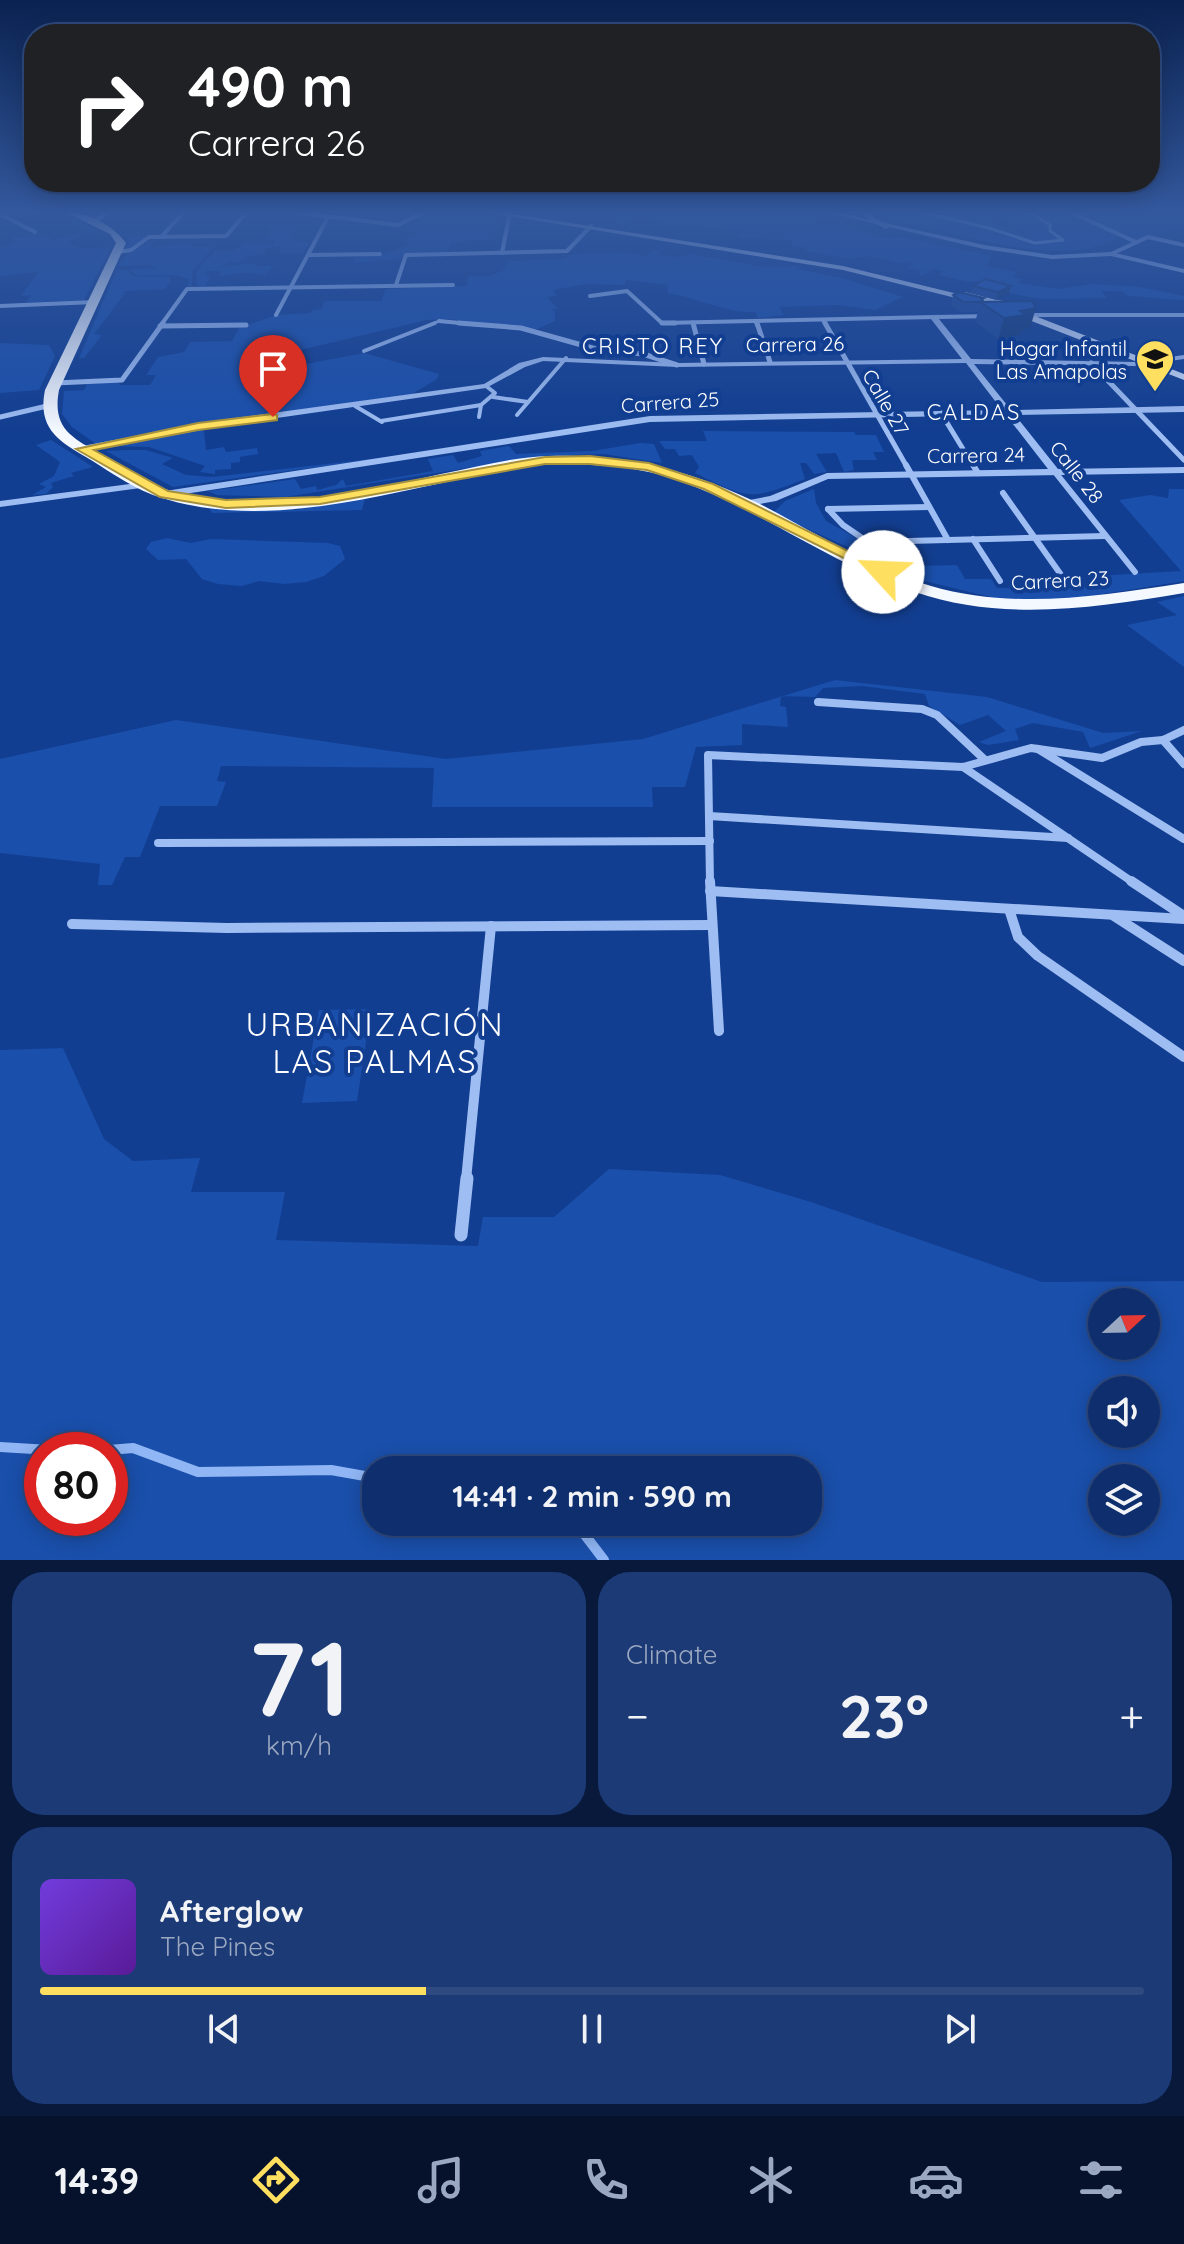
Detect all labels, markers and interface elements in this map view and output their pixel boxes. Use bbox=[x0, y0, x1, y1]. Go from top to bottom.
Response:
text: 490 m bbox=[188, 51, 353, 121]
icon: right bbox=[56, 56, 160, 160]
text: Carrera 26 bbox=[188, 120, 365, 165]
street label: Carrera 26 bbox=[746, 331, 845, 357]
district label: CRISTO REY bbox=[582, 332, 724, 360]
pin bbox=[239, 335, 307, 417]
place label: Hogar Infantil Las Amapolas bbox=[996, 336, 1127, 384]
school or university icon: Hogar Infantil Las Amapolas bbox=[1134, 338, 1176, 393]
icon: arrive bbox=[251, 347, 295, 391]
street label: Calle 27 bbox=[857, 365, 915, 439]
street label: Carrera 25 bbox=[620, 386, 720, 418]
district label: CALDAS bbox=[927, 398, 1021, 426]
street label: Calle 28 bbox=[1045, 436, 1109, 508]
street label: Carrera 24 bbox=[927, 442, 1025, 468]
position arrow bbox=[841, 530, 925, 614]
street label: Carrera 23 bbox=[1010, 565, 1110, 595]
district label: URBANIZACIÓN LAS PALMAS bbox=[246, 1004, 504, 1081]
north arrow bbox=[1088, 1288, 1160, 1360]
map controls bbox=[1088, 1288, 1160, 1536]
button: sound bbox=[1088, 1376, 1160, 1448]
speed limit sign: 80 bbox=[24, 1432, 128, 1536]
button: layers bbox=[1088, 1464, 1160, 1536]
text: 14:41 · 2 min · 590 m bbox=[452, 1477, 732, 1515]
text: 71 bbox=[248, 1612, 350, 1742]
text: Climate bbox=[626, 1638, 717, 1671]
text: 23° bbox=[839, 1678, 929, 1753]
text: − bbox=[626, 1688, 649, 1743]
text: + bbox=[1119, 1688, 1144, 1743]
text: km/h bbox=[266, 1729, 332, 1762]
text: Afterglow bbox=[160, 1892, 303, 1930]
text: The Pines bbox=[160, 1930, 275, 1963]
icon: previous bbox=[202, 2007, 246, 2051]
icon: pause bbox=[570, 2007, 614, 2051]
icon: next bbox=[938, 2007, 982, 2051]
icon: directions bbox=[248, 2152, 304, 2208]
icon: music bbox=[413, 2152, 469, 2208]
icon: phone bbox=[578, 2152, 634, 2208]
icon: climate bbox=[743, 2152, 799, 2208]
icon: car bbox=[908, 2152, 964, 2208]
icon: filters bbox=[1073, 2152, 1129, 2208]
text: 14:39 bbox=[55, 2158, 139, 2203]

